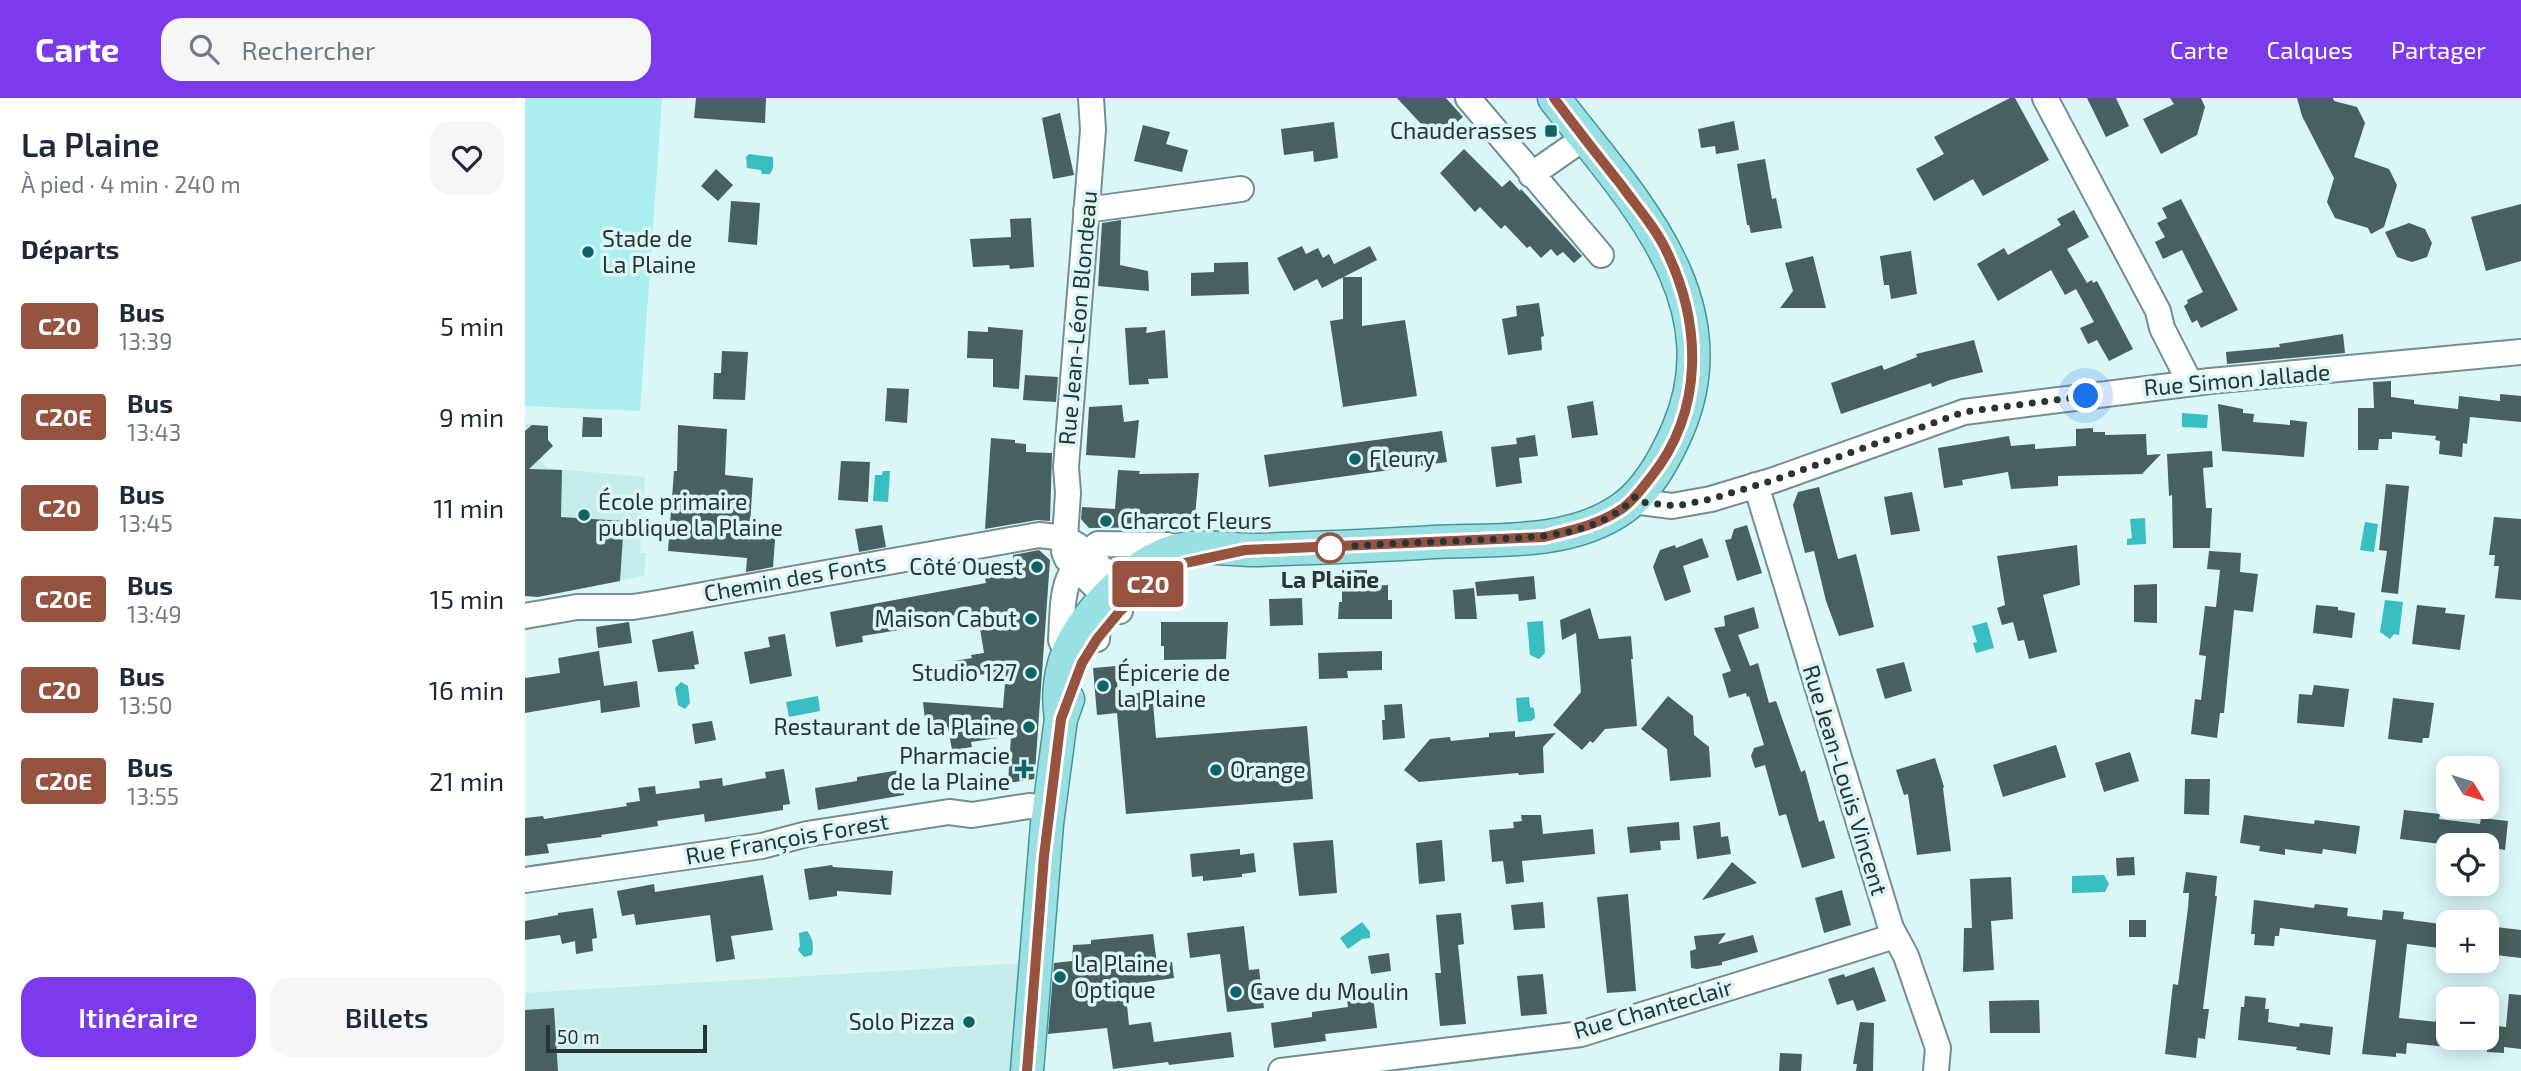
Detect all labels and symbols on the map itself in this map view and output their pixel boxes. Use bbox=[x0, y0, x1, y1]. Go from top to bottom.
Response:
place label: Chauderasses bbox=[1390, 116, 1537, 144]
marker: Chauderasses bbox=[1543, 123, 1559, 139]
street label: Rue Jean-Léon Blondeau bbox=[1052, 190, 1102, 446]
place label: Stade de La Plaine bbox=[602, 224, 696, 278]
marker: Stade de La Plaine bbox=[580, 244, 596, 260]
street label: Rue Simon Jallade bbox=[2143, 357, 2331, 401]
your location bbox=[2068, 378, 2103, 413]
place label: Fleury bbox=[1369, 444, 1435, 472]
marker: Fleury bbox=[1347, 451, 1363, 467]
place label: École primaire publique la Plaine bbox=[598, 487, 783, 541]
place label: Charcot Fleurs bbox=[1120, 506, 1272, 534]
marker: École primaire publique la Plaine bbox=[576, 507, 592, 523]
marker: Charcot Fleurs bbox=[1098, 513, 1114, 529]
marker: La Plaine bbox=[1315, 533, 1345, 563]
street label: Chemin des Fonts bbox=[702, 547, 888, 607]
place label: Côté Ouest bbox=[909, 552, 1023, 580]
marker: Côté Ouest bbox=[1029, 559, 1045, 575]
line badge: C20 bbox=[1108, 561, 1188, 607]
place label: La Plaine bbox=[1281, 565, 1379, 593]
place label: Maison Cabut bbox=[875, 604, 1017, 632]
marker: Maison Cabut bbox=[1023, 611, 1039, 627]
place label: Studio 127 bbox=[911, 658, 1017, 686]
place label: Épicerie de la Plaine bbox=[1117, 658, 1230, 712]
street label: Rue Jean-Louis Vincent bbox=[1798, 661, 1894, 898]
marker: Studio 127 bbox=[1023, 665, 1039, 681]
marker: Épicerie de la Plaine bbox=[1095, 678, 1111, 694]
place label: Restaurant de la Plaine bbox=[774, 712, 1015, 740]
marker: Restaurant de la Plaine bbox=[1021, 719, 1037, 735]
place label: Pharmacie de la Plaine bbox=[890, 741, 1010, 795]
place label: Orange bbox=[1230, 755, 1306, 783]
north arrow bbox=[2436, 756, 2499, 819]
marker: Pharmacie de la Plaine bbox=[1016, 761, 1032, 777]
marker: Orange bbox=[1208, 762, 1224, 778]
street label: Rue François Forest bbox=[683, 806, 891, 871]
place label: La Plaine Optique bbox=[1074, 949, 1168, 1003]
marker: La Plaine Optique bbox=[1052, 969, 1068, 985]
street label: Rue Chanteclair bbox=[1570, 972, 1735, 1044]
place label: Cave du Moulin bbox=[1250, 977, 1409, 1005]
marker: Cave du Moulin bbox=[1228, 984, 1244, 1000]
place label: Solo Pizza bbox=[849, 1007, 955, 1035]
marker: Solo Pizza bbox=[961, 1014, 977, 1030]
scale bar bbox=[546, 1022, 707, 1054]

